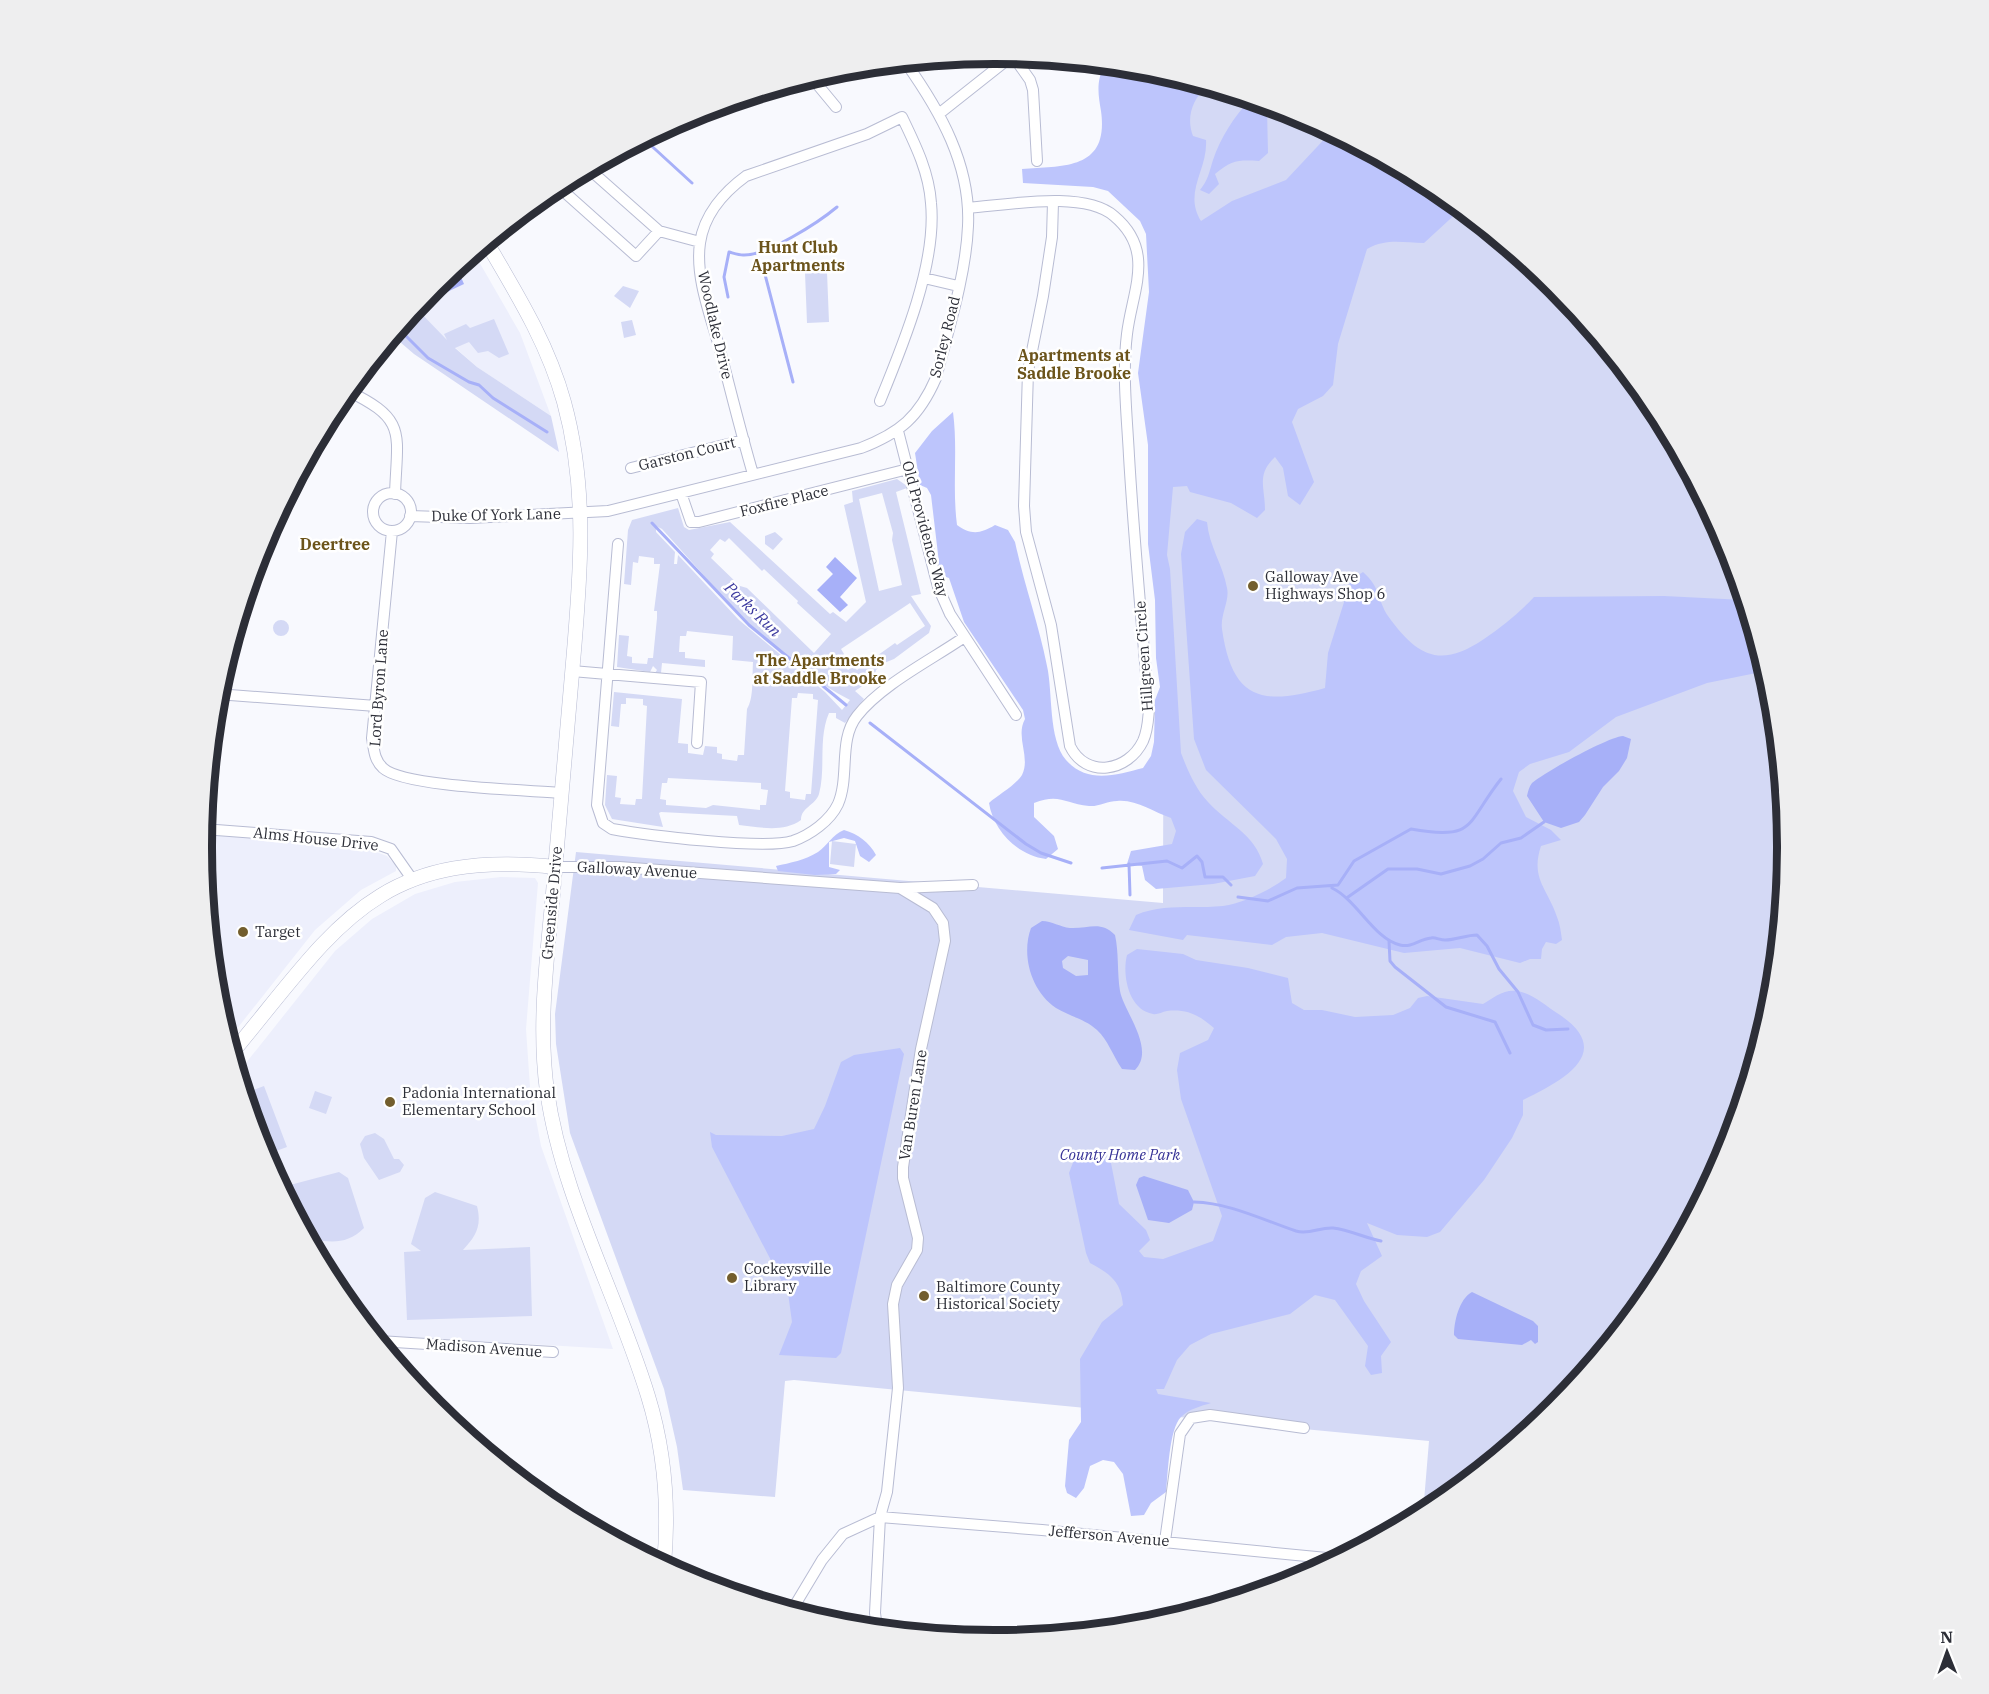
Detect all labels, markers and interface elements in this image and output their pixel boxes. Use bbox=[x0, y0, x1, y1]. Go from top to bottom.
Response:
district label: Hunt Club Apartments bbox=[751, 237, 845, 275]
street label: Woodlake Drive bbox=[694, 269, 737, 381]
street label: Sorley Road bbox=[925, 294, 964, 380]
district label: Apartments at Saddle Brooke bbox=[1017, 345, 1131, 383]
street label: Garston Court bbox=[636, 432, 737, 475]
street label: Old Providence Way bbox=[898, 459, 953, 599]
street label: Foxfire Place bbox=[738, 480, 830, 521]
street label: Duke Of York Lane bbox=[431, 504, 561, 525]
district label: Deertree bbox=[300, 534, 370, 554]
place label: Galloway Ave Highways Shop 6 bbox=[1265, 567, 1385, 603]
water label: Parks Run bbox=[720, 577, 785, 641]
marker: Galloway Ave Highways Shop 6 bbox=[1246, 579, 1260, 593]
street label: Hillgreen Circle bbox=[1130, 600, 1157, 712]
street label: Lord Byron Lane bbox=[365, 629, 392, 747]
district label: The Apartments at Saddle Brooke bbox=[754, 650, 886, 688]
street label: Alms House Drive bbox=[252, 822, 380, 855]
street label: Greenside Drive bbox=[537, 846, 566, 960]
street label: Galloway Avenue bbox=[576, 857, 698, 882]
place label: Target bbox=[255, 922, 300, 941]
marker: Target bbox=[236, 925, 250, 939]
street label: Van Buren Lane bbox=[894, 1048, 931, 1162]
place label: Padonia International Elementary School bbox=[402, 1083, 556, 1119]
marker: Padonia International Elementary School bbox=[383, 1095, 397, 1109]
park label: County Home Park bbox=[1060, 1145, 1180, 1164]
place label: Cockeysville Library bbox=[744, 1259, 831, 1295]
marker: Cockeysville Library bbox=[725, 1271, 739, 1285]
place label: Baltimore County Historical Society bbox=[936, 1277, 1060, 1313]
marker: Baltimore County Historical Society bbox=[917, 1289, 931, 1303]
street label: Madison Avenue bbox=[425, 1334, 543, 1361]
street label: Jefferson Avenue bbox=[1048, 1521, 1170, 1550]
north arrow bbox=[1917, 1622, 1977, 1682]
text: N bbox=[1940, 1627, 1953, 1647]

